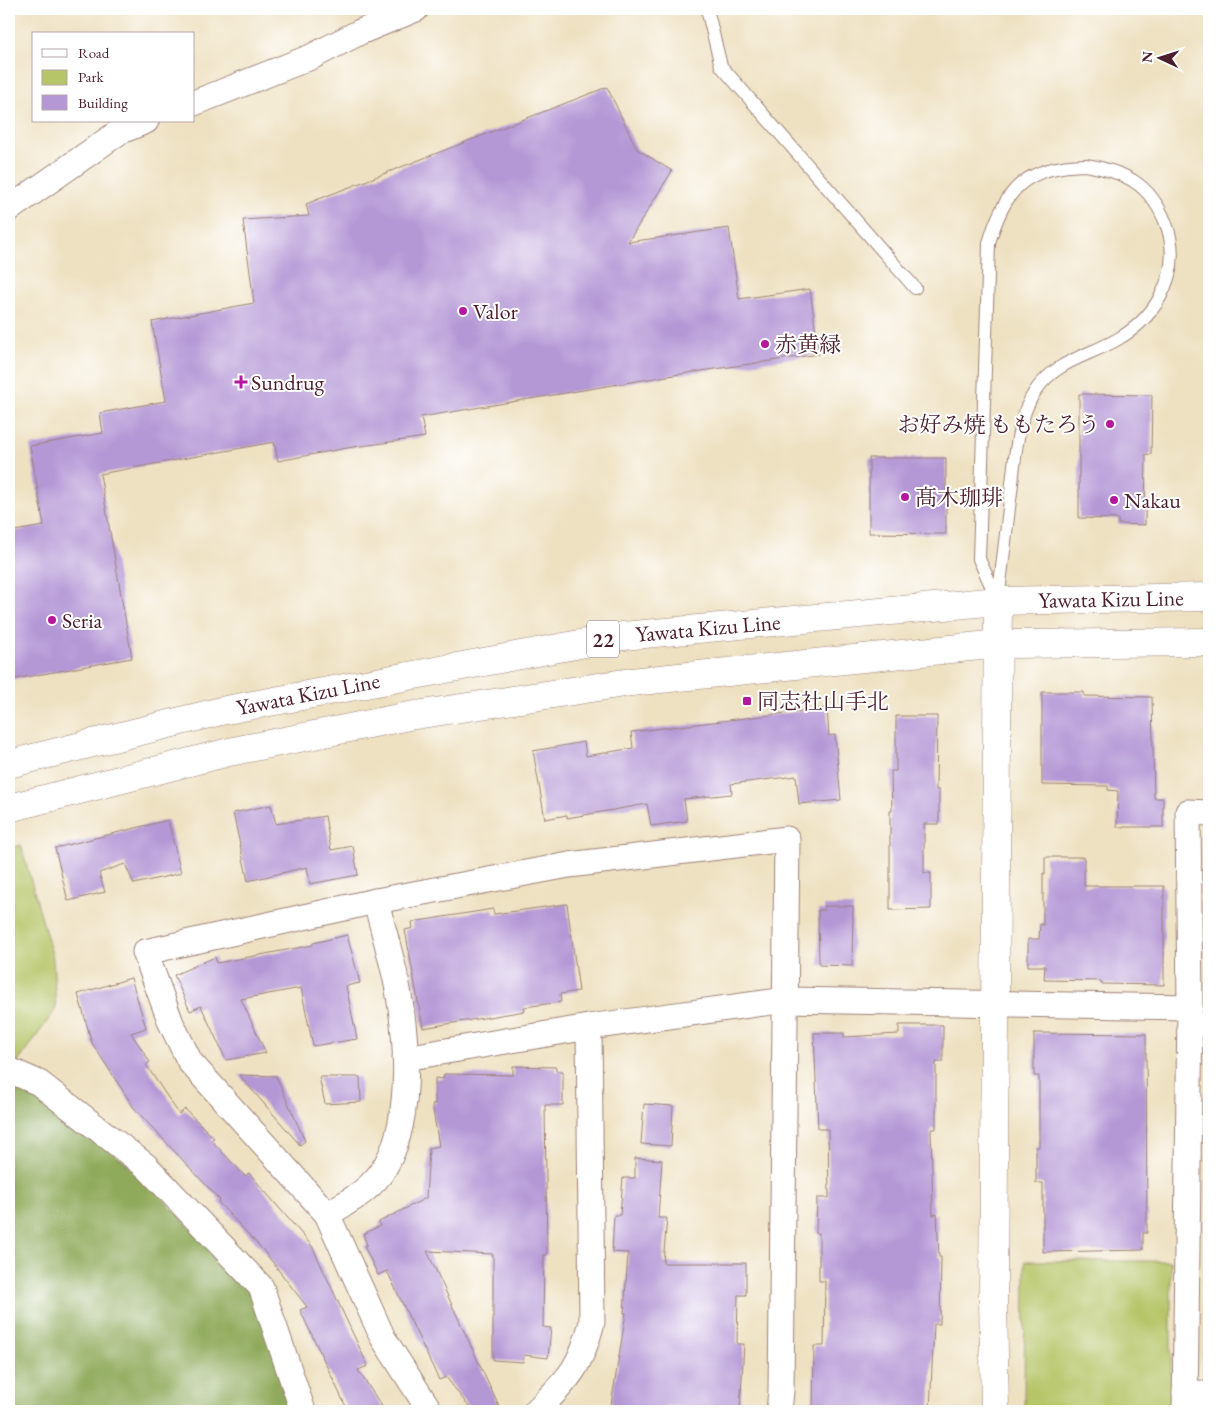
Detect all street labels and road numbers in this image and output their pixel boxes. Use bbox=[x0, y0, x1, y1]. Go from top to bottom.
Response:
street label: Yawata Kizu Line bbox=[1038, 583, 1184, 615]
street label: Yawata Kizu Line bbox=[634, 607, 782, 649]
road number: 22 bbox=[587, 620, 619, 658]
street label: Yawata Kizu Line bbox=[234, 666, 383, 722]

